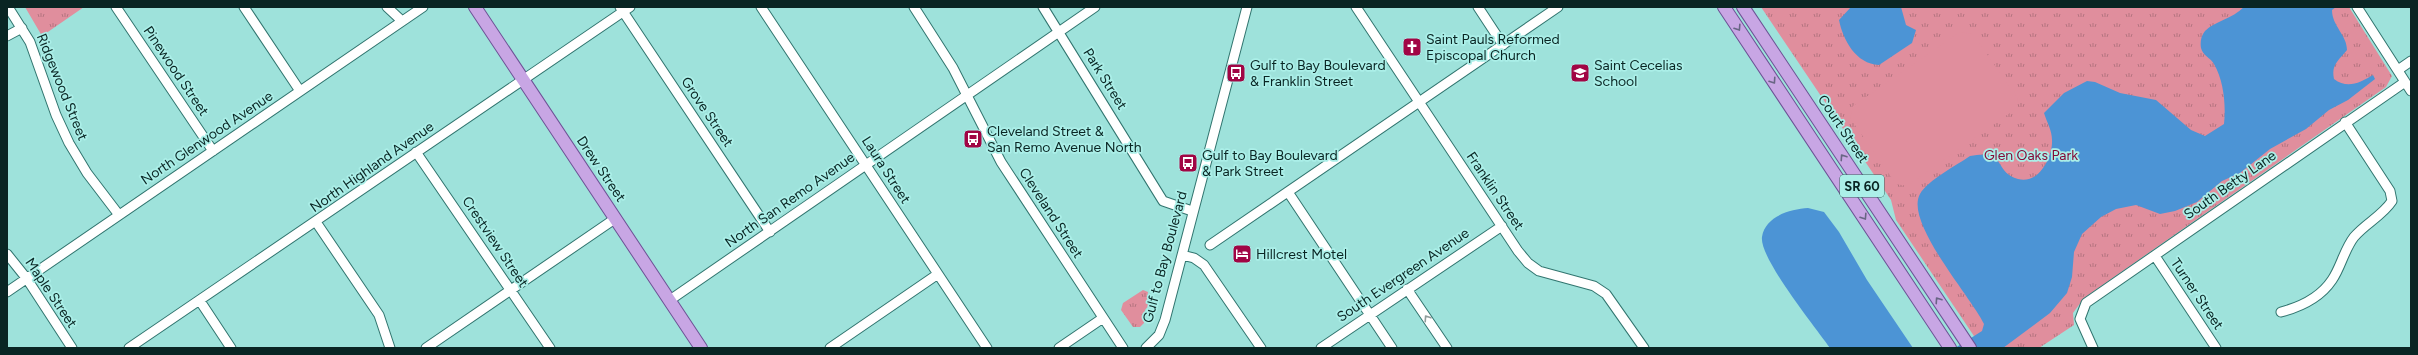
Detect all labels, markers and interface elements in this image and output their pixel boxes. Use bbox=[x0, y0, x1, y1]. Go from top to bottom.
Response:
street label: Pinewood Street bbox=[140, 23, 212, 119]
one-way arrow bbox=[1733, 24, 1741, 31]
street label: Ridgewood Street bbox=[33, 31, 91, 143]
place label: Saint Pauls Reformed Episcopal Church bbox=[1426, 31, 1560, 64]
church icon: Saint Pauls Reformed Episcopal Church bbox=[1401, 36, 1423, 58]
street label: Park Street bbox=[1079, 45, 1131, 113]
place label: Gulf to Bay Boulevard & Franklin Street bbox=[1250, 57, 1386, 90]
place label: Saint Cecelias School bbox=[1594, 57, 1683, 90]
bus stop icon: Gulf to Bay Boulevard & Franklin Street bbox=[1225, 62, 1247, 84]
school or university icon: Saint Cecelias School bbox=[1569, 62, 1591, 84]
street label: Grove Street bbox=[677, 74, 737, 150]
one-way arrow bbox=[1768, 77, 1776, 84]
street label: North Glenwood Avenue bbox=[138, 87, 276, 188]
street label: Court Street bbox=[1814, 92, 1872, 166]
street label: North Highland Avenue bbox=[307, 118, 437, 216]
place label: Cleveland Street & San Remo Avenue North bbox=[987, 123, 1142, 156]
bus stop icon: Cleveland Street & San Remo Avenue North bbox=[962, 128, 984, 150]
street label: Drew Street bbox=[573, 133, 629, 205]
street label: Laura Street bbox=[858, 133, 914, 207]
place label: Gulf to Bay Boulevard & Park Street bbox=[1202, 147, 1338, 180]
park label: Glen Oaks Park bbox=[1984, 147, 2078, 164]
street label: South Betty Lane bbox=[2181, 147, 2280, 223]
street label: North San Remo Avenue bbox=[722, 149, 858, 251]
street label: Franklin Street bbox=[1463, 149, 1527, 233]
bus stop icon: Gulf to Bay Boulevard & Park Street bbox=[1177, 152, 1199, 174]
one-way arrow bbox=[1840, 154, 1848, 161]
street label: Cleveland Street bbox=[1015, 165, 1087, 261]
road number: SR 60 bbox=[1840, 175, 1884, 197]
street label: Gulf to Bay Boulevard bbox=[1139, 189, 1191, 325]
street label: Crestview Street bbox=[458, 193, 532, 291]
one-way arrow bbox=[1859, 213, 1866, 220]
street label: South Evergreen Avenue bbox=[1334, 224, 1473, 326]
hotel icon: Hillcrest Motel bbox=[1231, 243, 1253, 265]
place label: Hillcrest Motel bbox=[1256, 246, 1347, 263]
street label: Maple Street bbox=[21, 255, 81, 331]
street label: Turner Street bbox=[2167, 255, 2227, 333]
one-way arrow bbox=[1935, 297, 1943, 304]
one-way arrow bbox=[1425, 316, 1432, 323]

